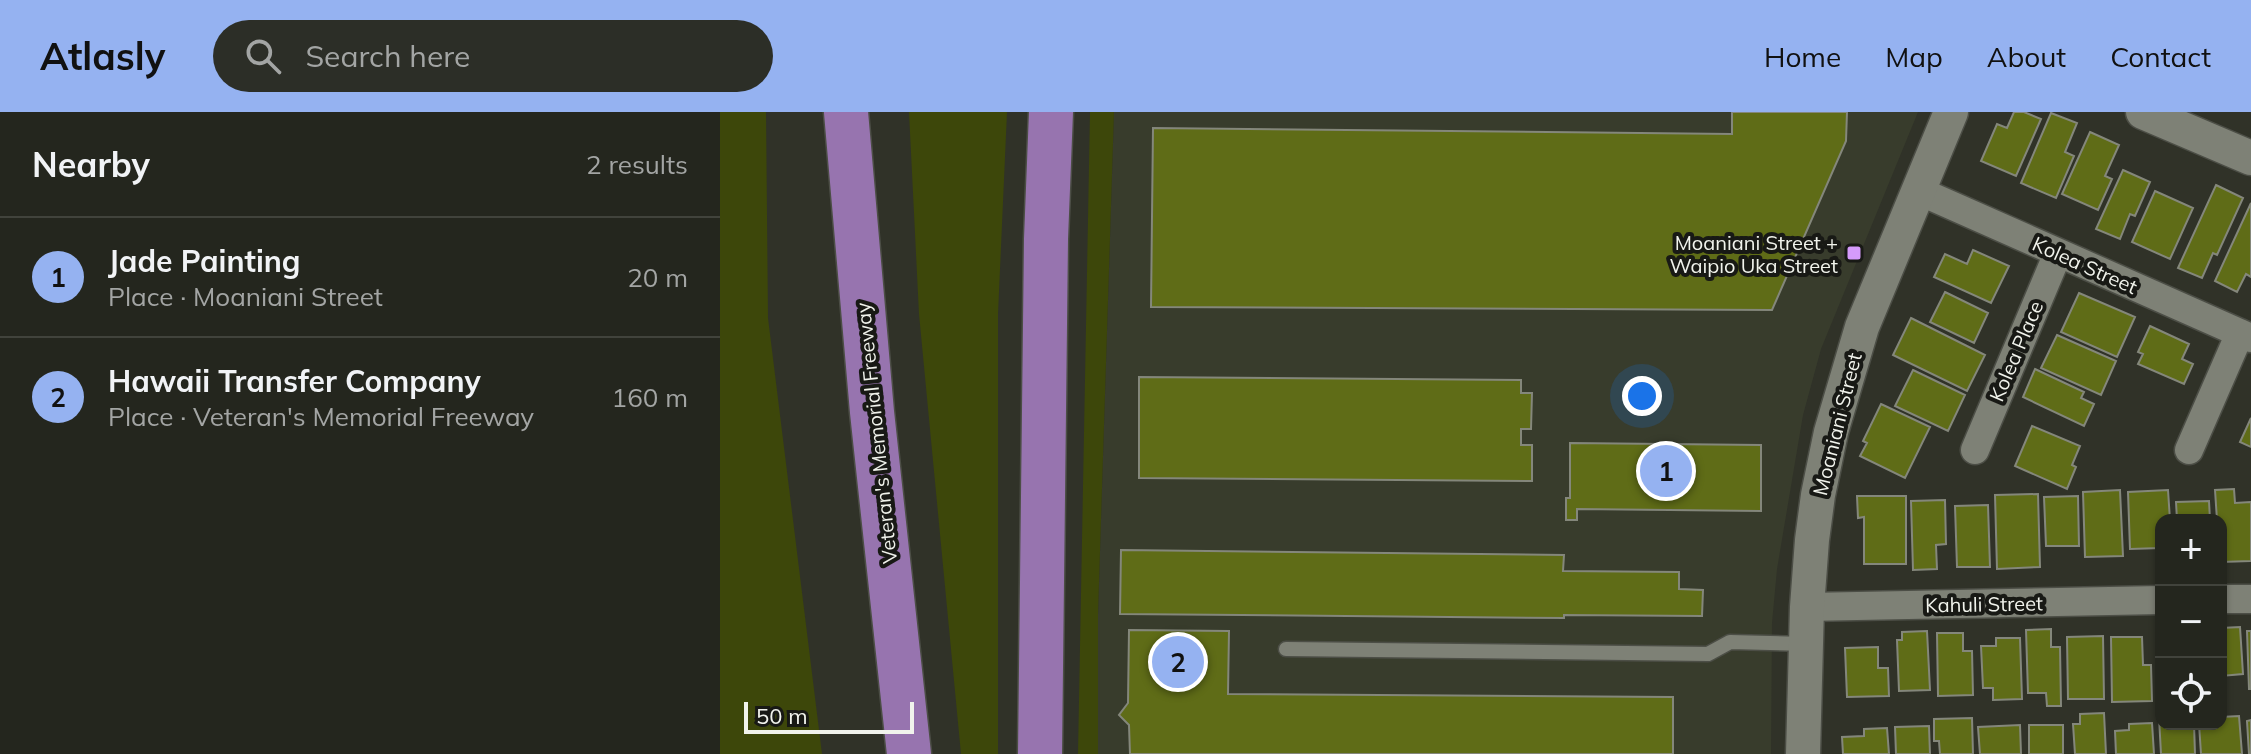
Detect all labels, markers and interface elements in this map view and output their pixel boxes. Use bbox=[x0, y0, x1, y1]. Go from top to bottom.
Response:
search box bbox=[213, 20, 773, 92]
text: Atlasly bbox=[40, 32, 165, 80]
icon: search bbox=[241, 34, 285, 78]
text: Search here bbox=[305, 37, 470, 75]
text: Home bbox=[1764, 39, 1841, 74]
text: Map bbox=[1885, 39, 1943, 74]
text: About bbox=[1987, 39, 2066, 74]
text: Contact bbox=[2110, 39, 2211, 74]
text: Nearby bbox=[32, 143, 150, 186]
text: 2 results bbox=[586, 148, 688, 181]
place label: Moaniani Street + Waipio Uka Street bbox=[1669, 230, 1838, 278]
street label: Kolea Street bbox=[2029, 231, 2141, 299]
text: Jade Painting bbox=[108, 242, 300, 280]
marker: Moaniani Street + Waipio Uka Street bbox=[1845, 244, 1863, 262]
text: 1 bbox=[50, 261, 66, 294]
text: 20 m bbox=[627, 261, 688, 294]
text: Place · Moaniani Street bbox=[108, 280, 383, 313]
street label: Kolea Place bbox=[1984, 297, 2048, 405]
street label: Veteran's Memorial Freeway bbox=[850, 301, 902, 565]
street label: Moaniani Street bbox=[1807, 350, 1867, 498]
text: Hawaii Transfer Company bbox=[108, 362, 481, 400]
your location bbox=[1622, 376, 1662, 416]
text: 2 bbox=[50, 381, 66, 414]
text: 160 m bbox=[612, 381, 688, 414]
text: Place · Veteran's Memorial Freeway bbox=[108, 400, 534, 433]
pin: 1 bbox=[1640, 441, 1692, 501]
map controls bbox=[2155, 514, 2227, 730]
button: + bbox=[2155, 514, 2227, 586]
button: − bbox=[2155, 586, 2227, 658]
street label: Kahuli Street bbox=[1925, 590, 2043, 618]
pin: 2 bbox=[1152, 632, 1204, 692]
button: locate bbox=[2155, 658, 2227, 730]
scale bar bbox=[744, 698, 914, 734]
text: 50 m bbox=[756, 702, 807, 730]

